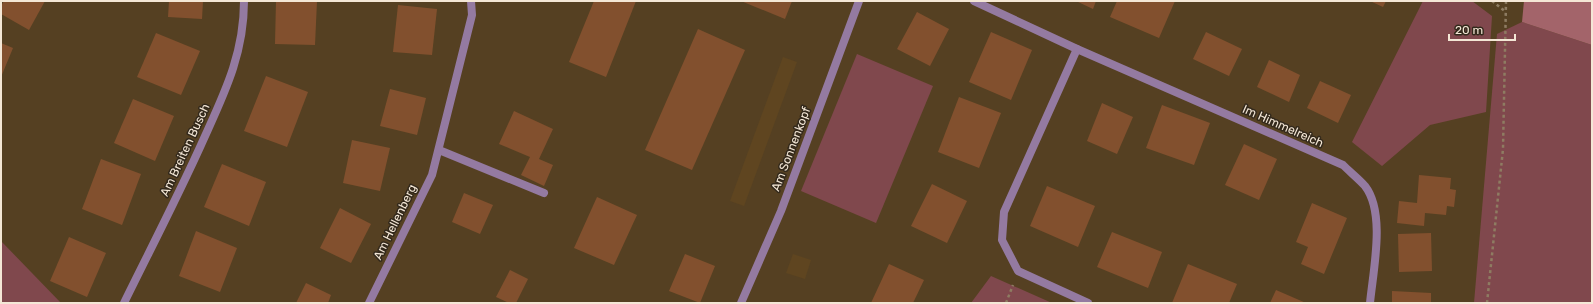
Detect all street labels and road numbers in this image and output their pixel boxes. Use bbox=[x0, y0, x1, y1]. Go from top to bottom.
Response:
street label: Am Breiten Busch bbox=[157, 101, 213, 199]
street label: Im Himmelreich bbox=[1240, 102, 1326, 150]
street label: Am Sonnenkopf bbox=[769, 105, 814, 193]
street label: Am Hellenberg bbox=[371, 182, 419, 262]

